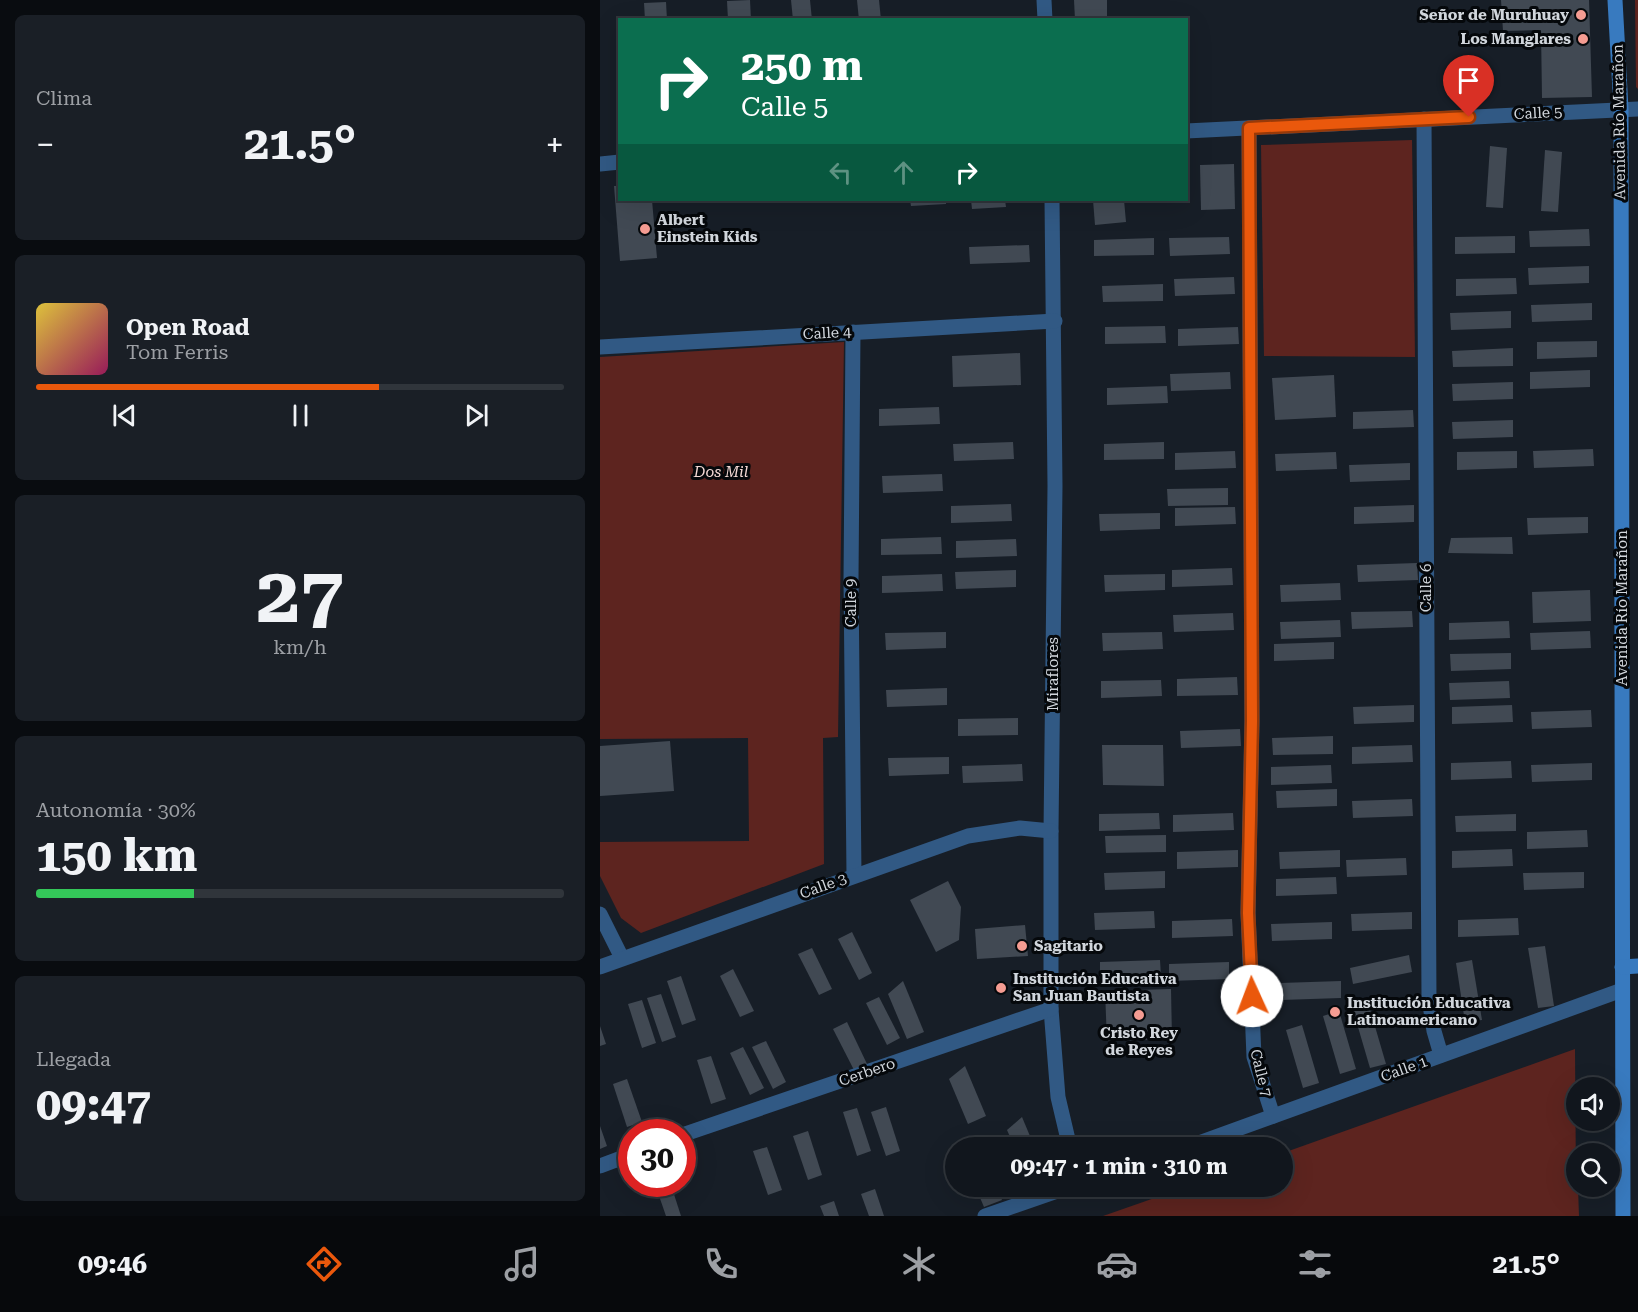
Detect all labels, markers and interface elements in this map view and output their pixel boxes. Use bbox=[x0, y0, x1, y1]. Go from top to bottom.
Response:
place label: Señor de Muruhuay bbox=[1419, 6, 1569, 24]
marker: Señor de Muruhuay bbox=[1574, 8, 1588, 22]
place label: Los Manglares bbox=[1460, 30, 1571, 48]
marker: Los Manglares bbox=[1576, 32, 1590, 46]
text: 250 m bbox=[741, 41, 863, 90]
icon: right bbox=[642, 42, 720, 120]
street label: Avenida Río Marañon bbox=[1609, 44, 1629, 200]
pin bbox=[1443, 55, 1494, 117]
icon: arrive bbox=[1452, 64, 1485, 97]
text: Clima bbox=[36, 86, 92, 110]
text: Calle 5 bbox=[741, 91, 828, 123]
street label: Calle 5 bbox=[1513, 103, 1563, 123]
text: 21.5° bbox=[244, 117, 356, 170]
text: − bbox=[36, 125, 54, 164]
text: + bbox=[546, 125, 564, 164]
icon: left bbox=[824, 156, 857, 189]
icon: ahead bbox=[887, 156, 920, 189]
icon: right bbox=[950, 156, 983, 189]
place label: Albert Einstein Kids bbox=[657, 211, 758, 246]
marker: Albert Einstein Kids bbox=[638, 222, 652, 236]
text: Open Road bbox=[126, 315, 249, 340]
street label: Calle 4 bbox=[802, 323, 852, 343]
text: Tom Ferris bbox=[126, 340, 228, 364]
icon: previous bbox=[108, 399, 141, 432]
icon: pause bbox=[284, 399, 317, 432]
icon: next bbox=[460, 399, 493, 432]
park label: Dos Mil bbox=[693, 463, 749, 481]
street label: Avenida Río Marañon bbox=[1613, 530, 1631, 686]
text: 27 bbox=[256, 550, 344, 641]
street label: Calle 6 bbox=[1417, 564, 1435, 612]
street label: Calle 9 bbox=[842, 579, 860, 627]
text: km/h bbox=[273, 635, 327, 659]
street label: Miraflores bbox=[1044, 637, 1062, 711]
text: Autonomía · 30% bbox=[36, 798, 196, 822]
text: 150 km bbox=[36, 829, 197, 882]
street label: Calle 3 bbox=[797, 869, 849, 903]
place label: Sagitario bbox=[1034, 937, 1103, 955]
marker: Sagitario bbox=[1015, 939, 1029, 953]
position arrow bbox=[1220, 964, 1284, 1028]
place label: Institución Educativa San Juan Bautista bbox=[1013, 970, 1177, 1005]
marker: Institución Educativa San Juan Bautista bbox=[994, 981, 1008, 995]
place label: Institución Educativa Latinoamericano bbox=[1347, 994, 1511, 1029]
marker: Institución Educativa Latinoamericano bbox=[1328, 1005, 1342, 1019]
marker: Cristo Rey de Reyes bbox=[1132, 1008, 1146, 1022]
place label: Cristo Rey de Reyes bbox=[1100, 1024, 1178, 1059]
text: Llegada bbox=[36, 1047, 111, 1071]
street label: Calle 7 bbox=[1246, 1047, 1276, 1099]
street label: Calle 1 bbox=[1378, 1052, 1430, 1086]
street label: Cerbero bbox=[836, 1054, 898, 1090]
map controls bbox=[1566, 1077, 1620, 1197]
button: sound bbox=[1566, 1077, 1620, 1131]
text: 09:47 bbox=[36, 1078, 151, 1131]
speed limit sign: 30 bbox=[618, 1119, 696, 1197]
button: search bbox=[1566, 1143, 1620, 1197]
text: 09:47 · 1 min · 310 m bbox=[1010, 1154, 1228, 1179]
icon: directions bbox=[303, 1243, 345, 1285]
icon: music bbox=[501, 1243, 543, 1285]
icon: phone bbox=[700, 1243, 742, 1285]
icon: climate bbox=[898, 1243, 940, 1285]
icon: car bbox=[1096, 1243, 1138, 1285]
icon: filters bbox=[1294, 1243, 1336, 1285]
text: 09:46 bbox=[78, 1248, 147, 1280]
text: 21.5° bbox=[1493, 1248, 1560, 1280]

